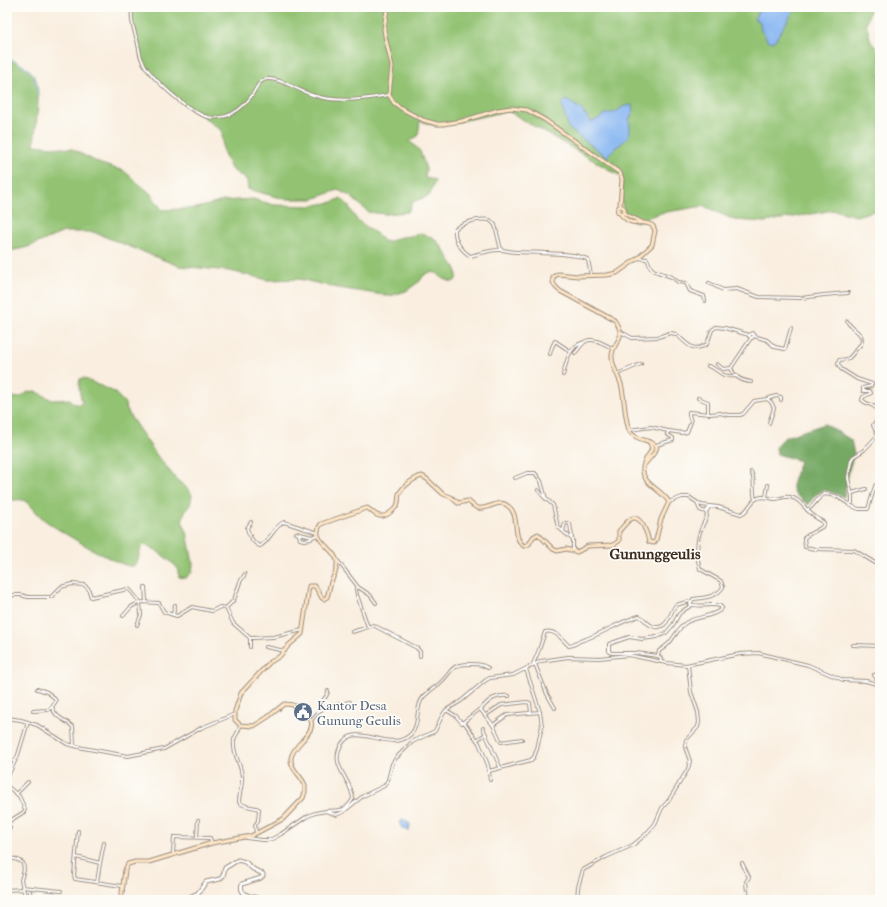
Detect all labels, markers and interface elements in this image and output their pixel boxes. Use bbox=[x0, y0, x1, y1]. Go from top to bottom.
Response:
district label: Gununggeulis bbox=[610, 545, 701, 563]
place label: Kantor Desa Gunung Geulis bbox=[317, 698, 401, 728]
public building icon: Kantor Desa Gunung Geulis bbox=[292, 701, 314, 723]

